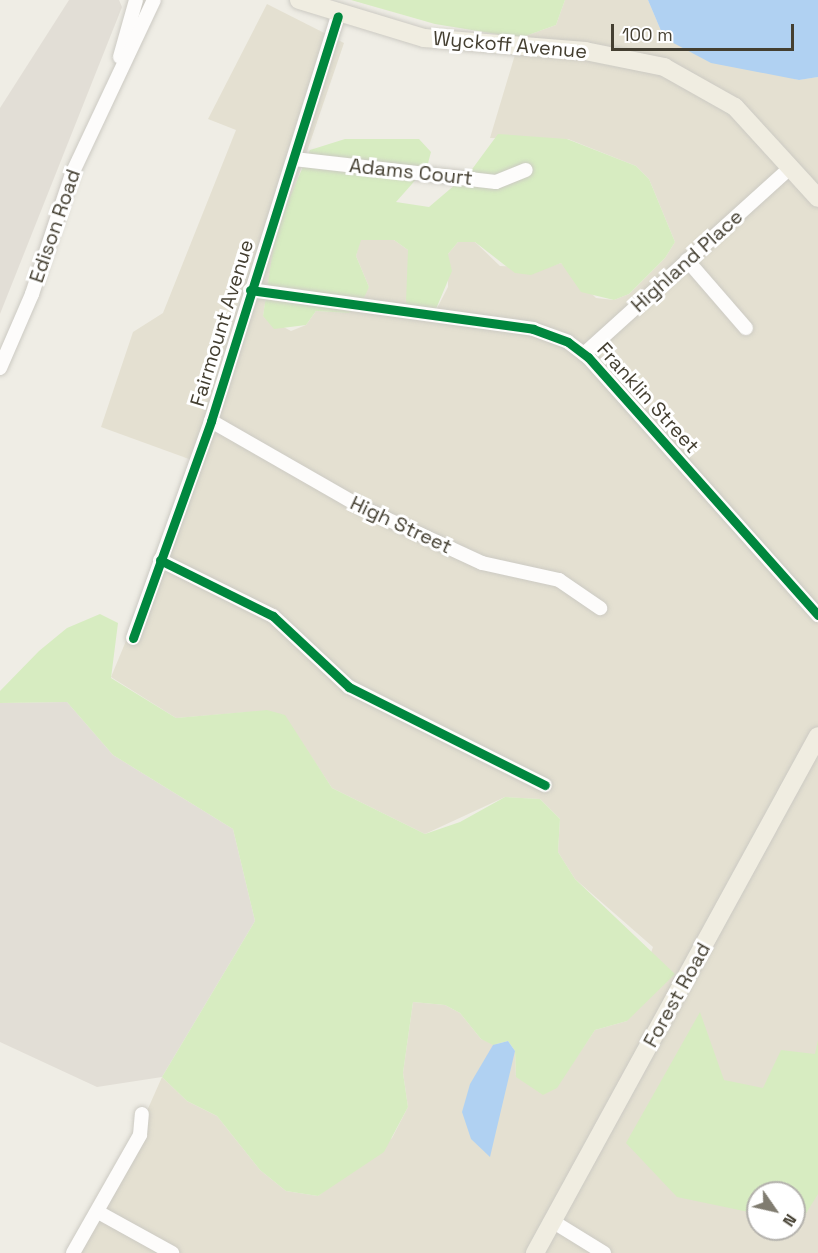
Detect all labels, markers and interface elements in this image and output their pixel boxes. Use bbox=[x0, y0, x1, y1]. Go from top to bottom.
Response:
scale bar bbox=[614, 12, 797, 50]
text: 100 m bbox=[622, 23, 673, 46]
street label: Wyckoff Avenue bbox=[432, 26, 588, 64]
street label: Adams Court bbox=[348, 154, 474, 190]
street label: Edison Road bbox=[24, 166, 86, 286]
street label: Highland Place bbox=[626, 205, 748, 317]
street label: Fairmount Avenue bbox=[185, 237, 259, 409]
street label: Franklin Street bbox=[592, 338, 704, 458]
street label: High Street bbox=[346, 491, 456, 559]
street label: Forest Road bbox=[638, 939, 716, 1051]
north arrow bbox=[746, 1181, 806, 1241]
text: N bbox=[778, 1210, 801, 1231]

